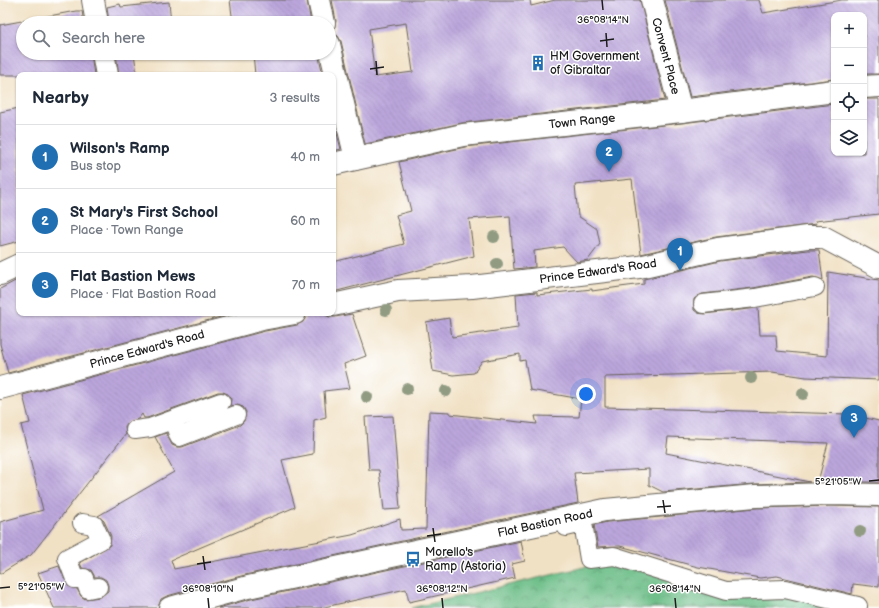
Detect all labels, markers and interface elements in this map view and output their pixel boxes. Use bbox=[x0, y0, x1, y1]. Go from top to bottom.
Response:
map controls bbox=[831, 12, 867, 156]
button: + bbox=[831, 12, 867, 48]
text: 36°08'14"N bbox=[577, 14, 629, 26]
search box bbox=[16, 16, 336, 60]
street label: Convent Place bbox=[648, 16, 683, 96]
icon: search bbox=[30, 27, 52, 49]
text: Search here bbox=[62, 29, 145, 48]
button: − bbox=[831, 48, 867, 84]
place label: HM Government of Gibraltar bbox=[550, 49, 640, 78]
building icon: HM Government of Gibraltar bbox=[529, 54, 547, 72]
button: locate bbox=[831, 84, 867, 120]
text: Nearby bbox=[32, 88, 89, 108]
text: 3 results bbox=[269, 90, 320, 106]
street label: Town Range bbox=[548, 111, 616, 132]
button: layers bbox=[831, 120, 867, 156]
text: Wilson's Ramp bbox=[70, 139, 170, 158]
pin: 2 bbox=[596, 139, 622, 172]
text: 1 bbox=[42, 149, 48, 165]
text: 40 m bbox=[290, 149, 320, 165]
text: Bus stop bbox=[70, 158, 121, 174]
text: St Mary's First School bbox=[70, 203, 218, 222]
text: 2 bbox=[41, 213, 49, 229]
text: 60 m bbox=[290, 213, 320, 229]
text: Place · Town Range bbox=[70, 222, 184, 238]
pin: 1 bbox=[667, 238, 693, 271]
street label: Prince Edward's Road bbox=[538, 256, 658, 287]
text: Flat Bastion Mews bbox=[70, 267, 195, 286]
text: 3 bbox=[41, 277, 49, 293]
text: 70 m bbox=[292, 277, 320, 293]
text: Place · Flat Bastion Road bbox=[70, 286, 216, 302]
street label: Prince Edward's Road bbox=[88, 327, 206, 372]
your location bbox=[576, 384, 596, 404]
pin: 3 bbox=[841, 405, 867, 438]
text: 5°21'05"W bbox=[815, 476, 861, 488]
street label: Flat Bastion Road bbox=[496, 506, 594, 541]
place label: Morello's Ramp (Astoria) bbox=[425, 545, 506, 574]
bus stop icon: Morello's Ramp (Astoria) bbox=[404, 550, 422, 568]
text: 5°21'05"W bbox=[18, 581, 64, 593]
text: 36°08'10"N bbox=[182, 583, 234, 595]
text: 36°08'12"N bbox=[416, 583, 468, 595]
text: 36°08'14"N bbox=[649, 583, 701, 595]

